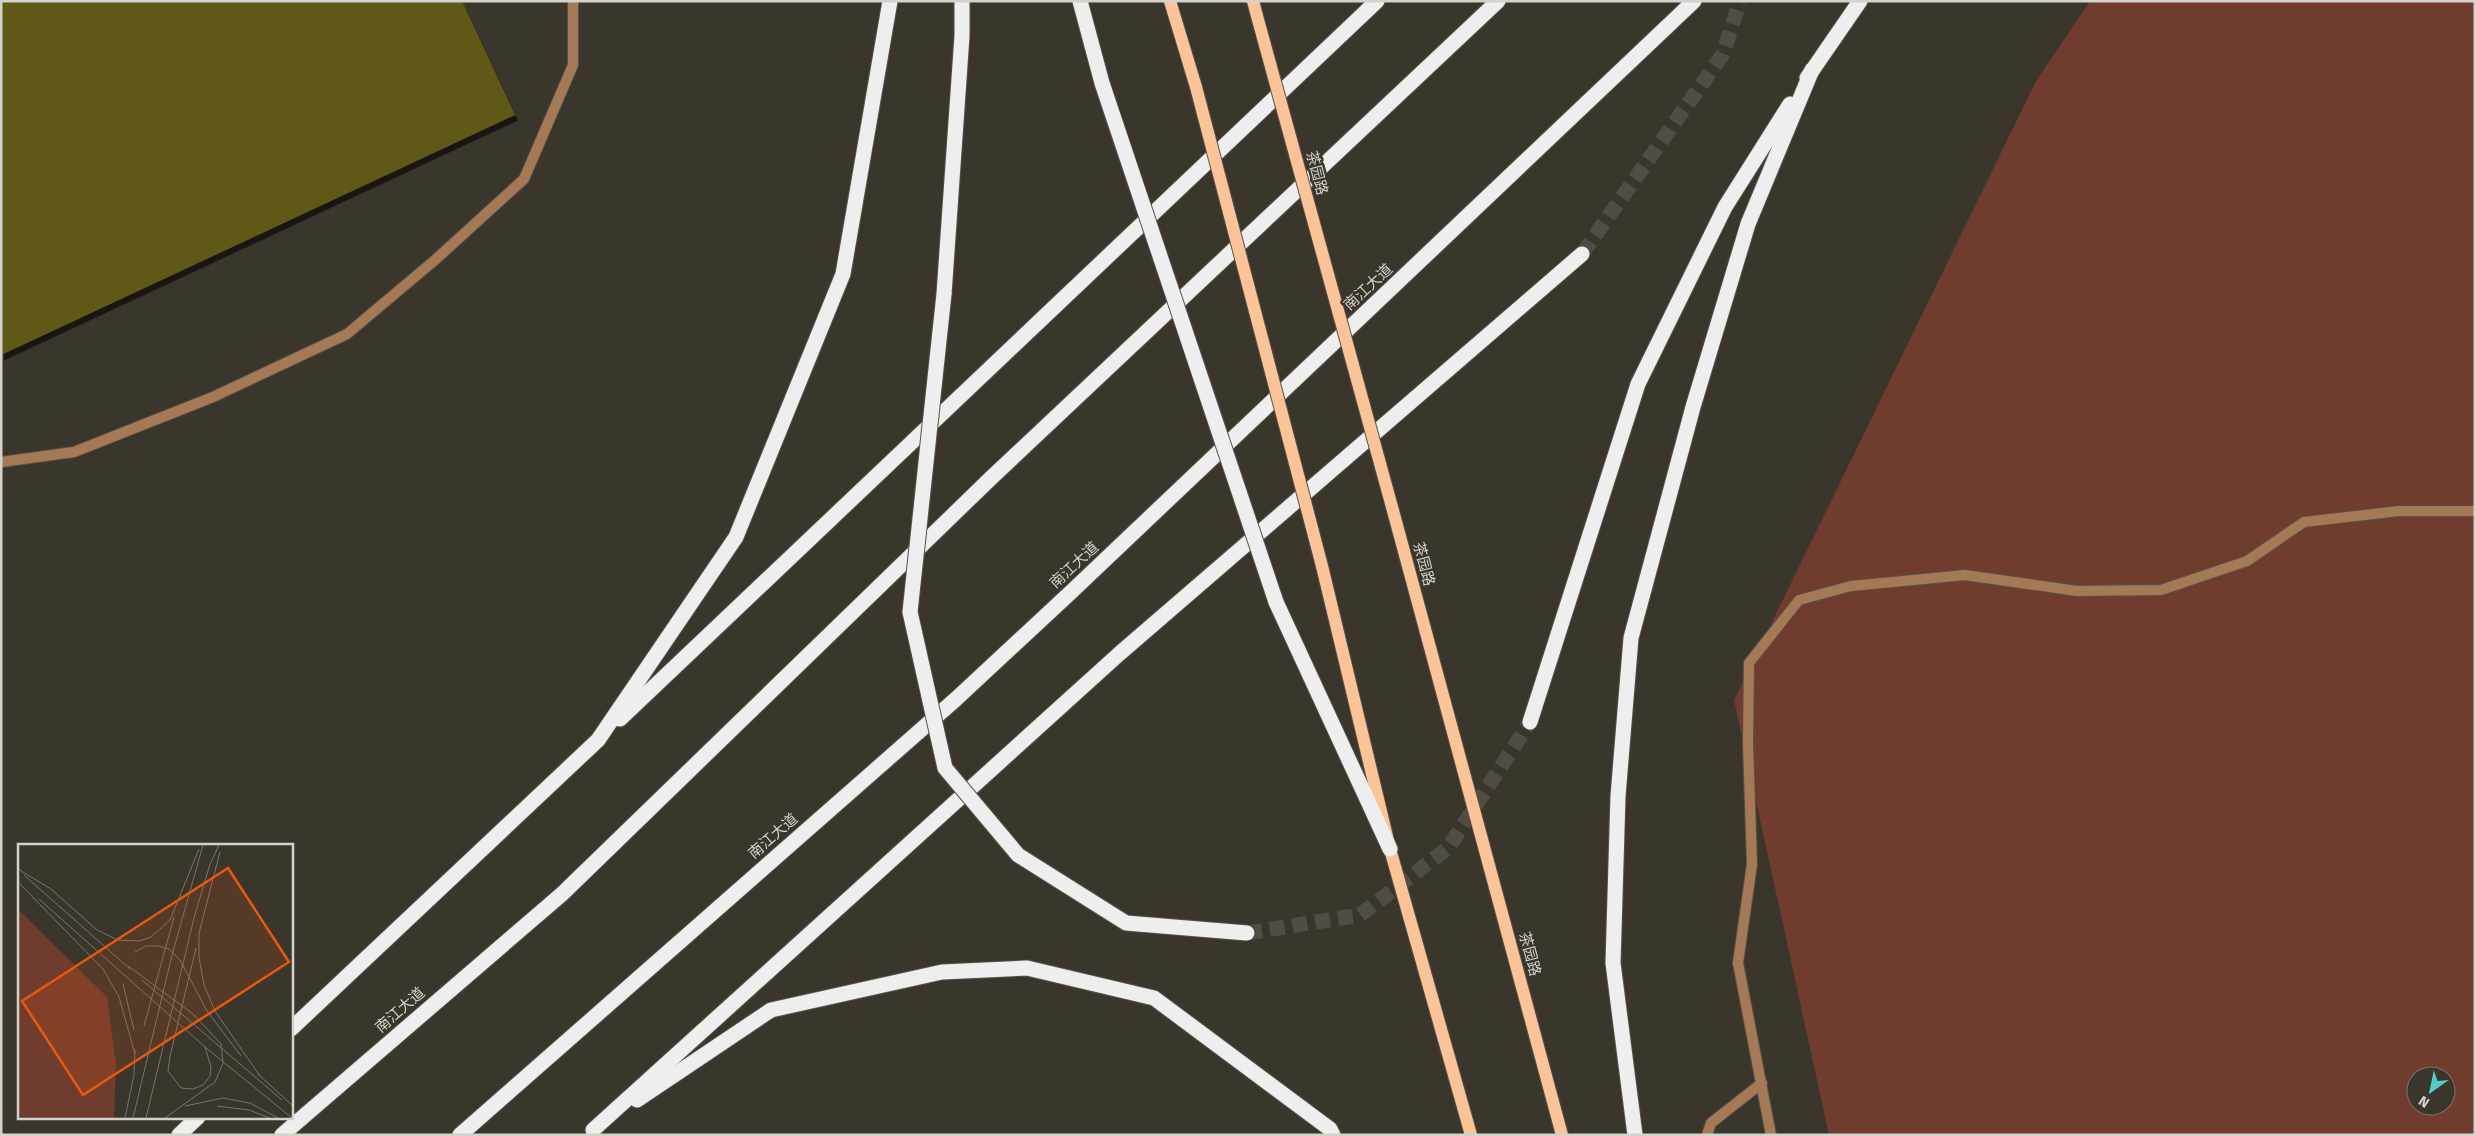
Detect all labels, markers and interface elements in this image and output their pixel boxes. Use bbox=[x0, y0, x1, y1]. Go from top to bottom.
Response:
street label: 茶园路 bbox=[1302, 149, 1332, 197]
street label: 南江大道 bbox=[1340, 260, 1396, 314]
street label: 南江大道 bbox=[1046, 538, 1102, 592]
street label: 茶园路 bbox=[1409, 540, 1439, 588]
street label: 南江大道 bbox=[744, 810, 802, 862]
inset map bbox=[18, 844, 292, 1118]
street label: 茶园路 bbox=[1515, 930, 1545, 978]
street label: 南江大道 bbox=[371, 984, 429, 1036]
north arrow bbox=[2406, 1066, 2456, 1116]
text: N bbox=[2416, 1092, 2433, 1111]

